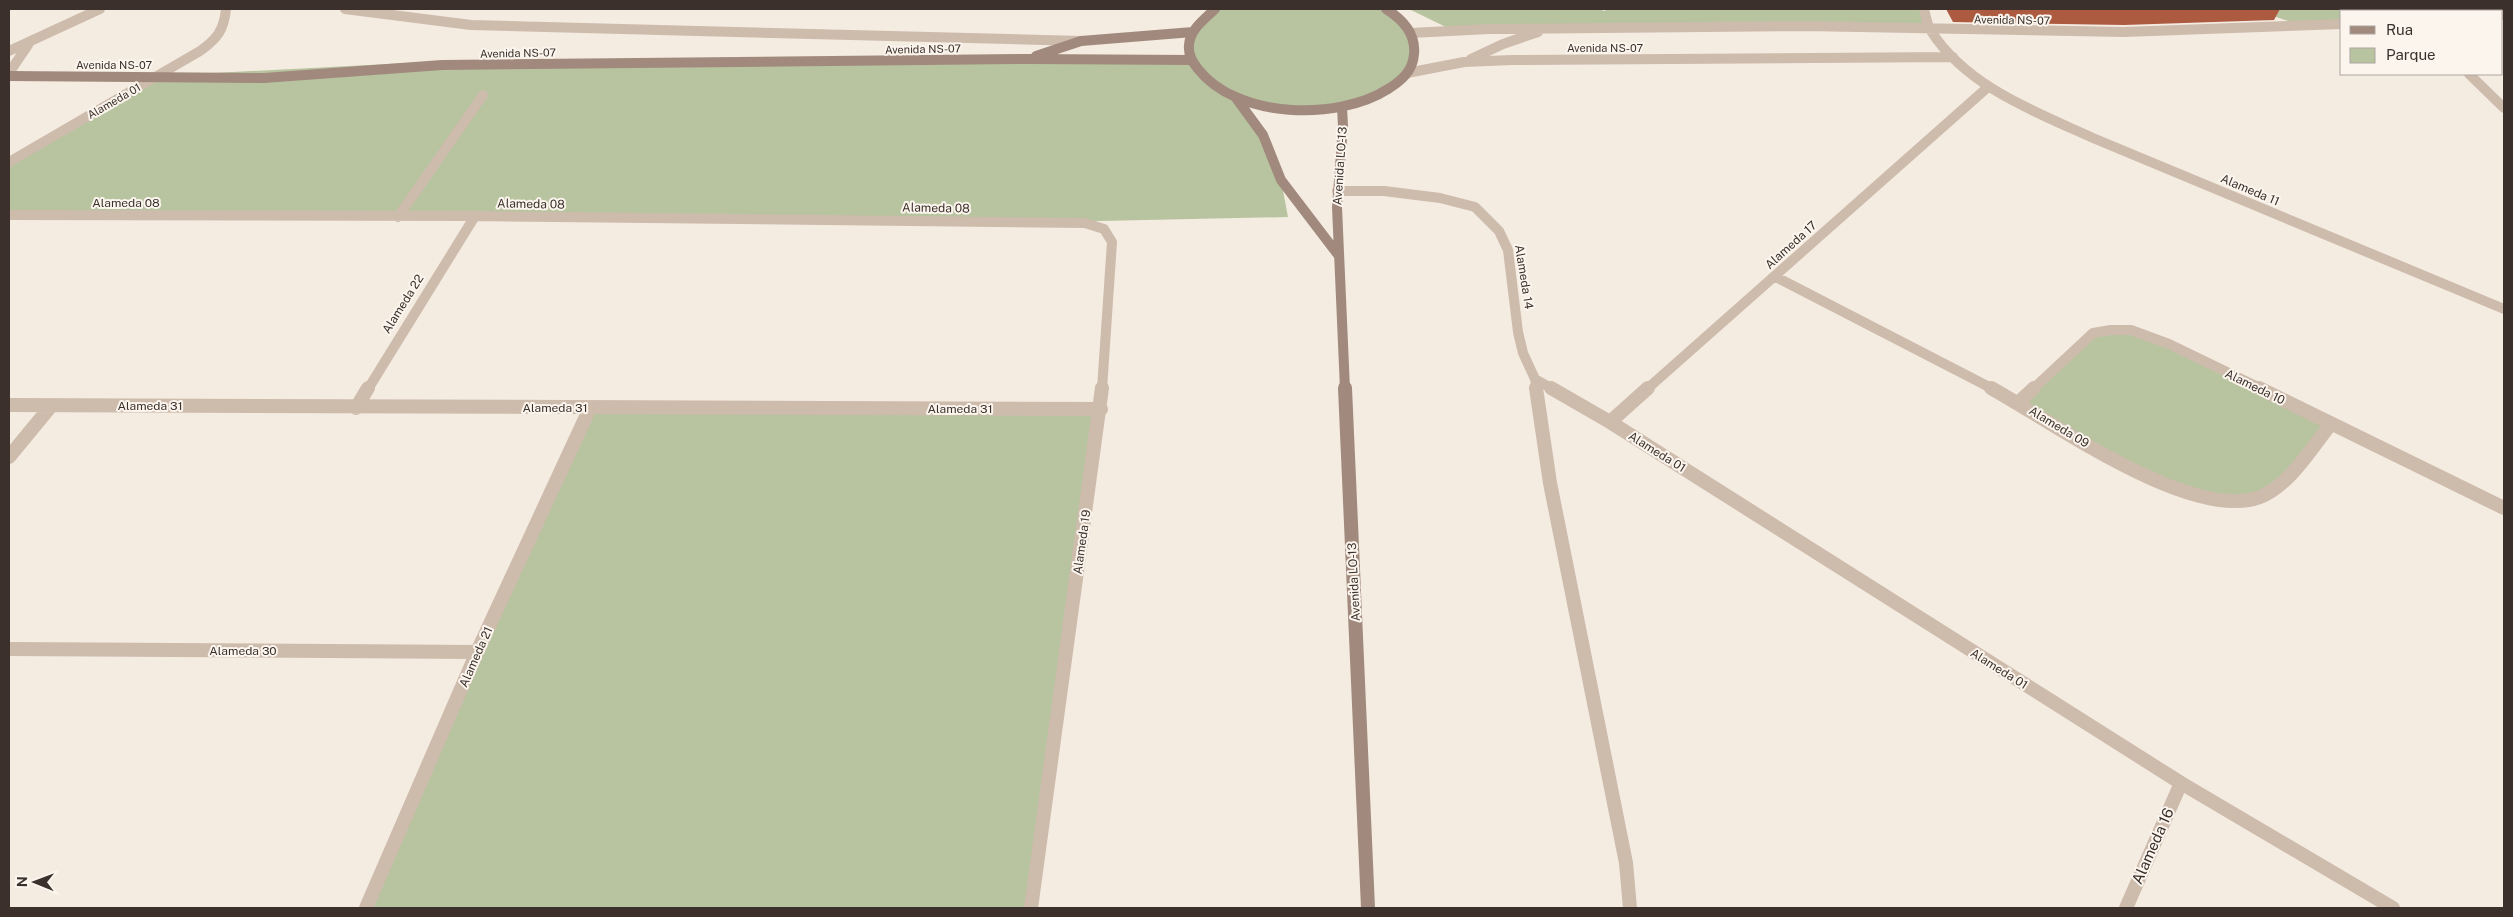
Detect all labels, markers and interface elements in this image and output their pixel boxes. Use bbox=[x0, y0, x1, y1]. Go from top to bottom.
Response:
legend bbox=[2340, 10, 2503, 75]
street label: Avenida NS-07 bbox=[1974, 13, 2051, 27]
text: Rua bbox=[2386, 21, 2413, 38]
street label: Avenida NS-07 bbox=[885, 42, 962, 56]
street label: Avenida NS-07 bbox=[1567, 42, 1643, 54]
street label: Avenida NS-07 bbox=[480, 46, 557, 60]
text: Parque bbox=[2386, 46, 2436, 63]
street label: Avenida NS-07 bbox=[76, 59, 152, 71]
street label: Alameda 01 bbox=[85, 81, 143, 121]
street label: Avenida LO-13 bbox=[1330, 126, 1350, 206]
street label: Alameda 11 bbox=[2219, 171, 2281, 209]
street label: Alameda 08 bbox=[92, 196, 160, 210]
street label: Alameda 08 bbox=[497, 196, 565, 212]
street label: Alameda 08 bbox=[902, 200, 970, 216]
street label: Alameda 17 bbox=[1762, 218, 1820, 272]
street label: Alameda 14 bbox=[1512, 244, 1536, 311]
street label: Alameda 22 bbox=[379, 272, 427, 336]
street label: Alameda 10 bbox=[2223, 366, 2287, 408]
street label: Alameda 31 bbox=[117, 399, 183, 413]
street label: Alameda 31 bbox=[522, 401, 588, 415]
street label: Alameda 31 bbox=[927, 402, 993, 416]
street label: Alameda 09 bbox=[2027, 404, 2091, 450]
street label: Alameda 01 bbox=[1626, 429, 1688, 475]
street label: Alameda 19 bbox=[1071, 509, 1093, 575]
street label: Avenida LO-13 bbox=[1345, 542, 1363, 622]
street label: Alameda 21 bbox=[456, 625, 496, 689]
street label: Alameda 30 bbox=[209, 644, 277, 658]
street label: Alameda 01 bbox=[1968, 646, 2030, 692]
street label: Alameda 16 bbox=[2128, 805, 2177, 886]
north arrow bbox=[10, 857, 60, 907]
text: N bbox=[14, 876, 30, 887]

